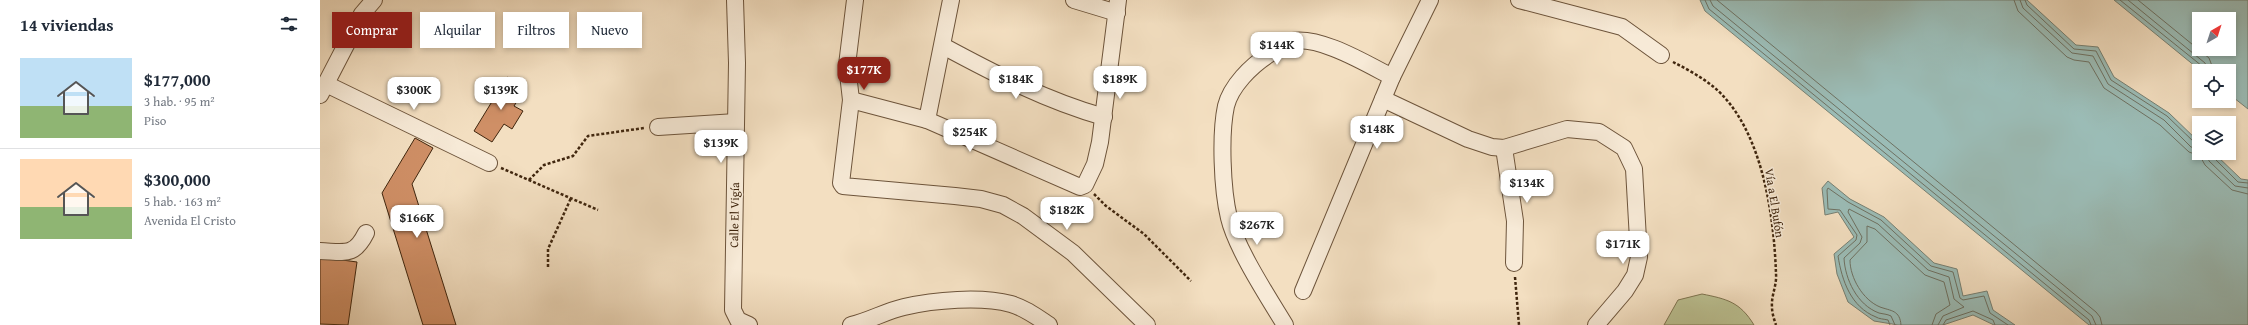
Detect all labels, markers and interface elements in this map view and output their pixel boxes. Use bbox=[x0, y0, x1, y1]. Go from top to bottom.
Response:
text: 14 viviendas bbox=[20, 12, 114, 37]
chip: Comprar bbox=[332, 12, 412, 48]
chip: Alquilar bbox=[420, 12, 495, 48]
chip: Filtros bbox=[503, 12, 569, 48]
chip: Nuevo bbox=[577, 12, 642, 48]
north arrow bbox=[2192, 12, 2236, 56]
map controls bbox=[2192, 12, 2236, 160]
icon: filters bbox=[278, 13, 300, 35]
pin: $144K bbox=[1249, 32, 1305, 66]
text: $144K bbox=[1259, 35, 1295, 54]
pin: $177K bbox=[836, 57, 892, 91]
text: $177K bbox=[846, 60, 882, 79]
button: locate bbox=[2192, 64, 2236, 108]
pin: $184K bbox=[988, 66, 1044, 100]
pin: $189K bbox=[1092, 66, 1148, 100]
text: $177,000 bbox=[144, 67, 210, 92]
text: $184K bbox=[998, 69, 1034, 88]
text: $189K bbox=[1102, 69, 1138, 88]
icon: home bbox=[52, 74, 100, 122]
pin: $300K bbox=[386, 77, 442, 111]
pin: $139K bbox=[473, 77, 529, 111]
text: $300K bbox=[396, 80, 432, 99]
text: $139K bbox=[483, 80, 519, 99]
text: 3 hab. · 95 m² bbox=[144, 92, 215, 111]
text: Piso bbox=[144, 111, 166, 130]
pin: $148K bbox=[1349, 116, 1405, 150]
button: layers bbox=[2192, 116, 2236, 160]
pin: $254K bbox=[942, 119, 998, 153]
text: $148K bbox=[1359, 119, 1395, 138]
text: $254K bbox=[952, 122, 988, 141]
pin: $139K bbox=[693, 130, 749, 164]
text: $139K bbox=[703, 133, 739, 152]
text: $300,000 bbox=[144, 167, 210, 192]
street label: Vía a El Bufón bbox=[1761, 167, 1789, 239]
pin: $134K bbox=[1499, 170, 1555, 204]
text: $134K bbox=[1509, 173, 1545, 192]
icon: home bbox=[52, 175, 100, 223]
street label: Calle El Vigía bbox=[725, 182, 743, 248]
text: 5 hab. · 163 m² bbox=[144, 192, 221, 211]
pin: $182K bbox=[1039, 197, 1095, 231]
text: $182K bbox=[1049, 200, 1085, 219]
pin: $166K bbox=[389, 205, 445, 239]
text: $166K bbox=[399, 208, 435, 227]
text: Avenida El Cristo bbox=[144, 211, 236, 230]
pin: $267K bbox=[1229, 212, 1285, 246]
text: $267K bbox=[1239, 215, 1275, 234]
pin: $171K bbox=[1595, 231, 1651, 265]
text: $171K bbox=[1605, 234, 1641, 253]

